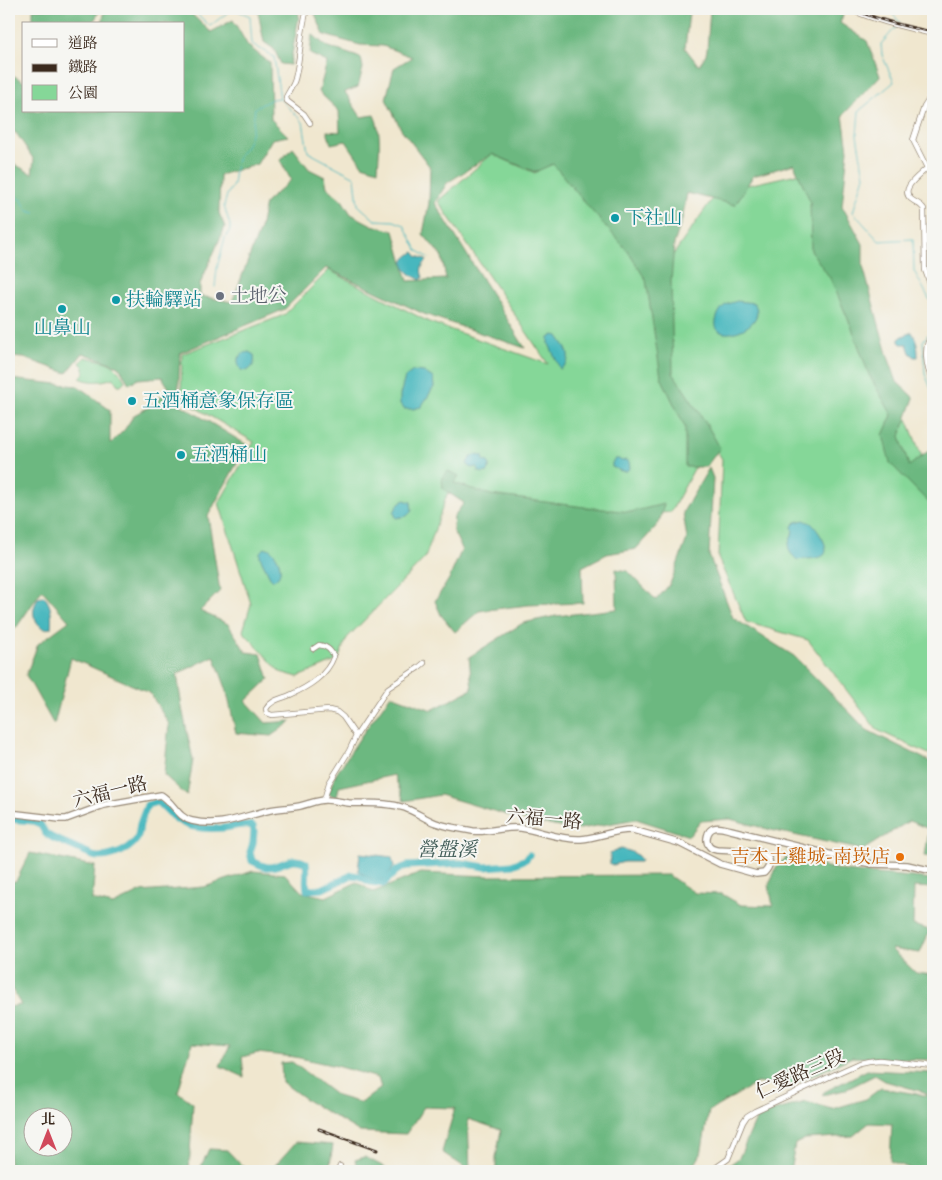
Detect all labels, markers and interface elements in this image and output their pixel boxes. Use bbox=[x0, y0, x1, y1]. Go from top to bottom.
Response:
legend bbox=[22, 22, 185, 112]
text: 道路 bbox=[68, 33, 98, 53]
text: 鐵路 bbox=[68, 57, 98, 77]
text: 公園 bbox=[68, 83, 98, 103]
place label: 下社山 bbox=[625, 205, 682, 231]
marker: 下社山 bbox=[609, 212, 621, 224]
place label: 土地公 bbox=[230, 283, 287, 309]
place label: 扶輪驛站 bbox=[126, 287, 202, 313]
marker: 土地公 bbox=[214, 290, 226, 302]
marker: 扶輪驛站 bbox=[110, 294, 122, 306]
marker: 山鼻山 bbox=[56, 303, 68, 315]
place label: 山鼻山 bbox=[33, 315, 91, 341]
place label: 五酒桶意象保存區 bbox=[142, 388, 294, 414]
marker: 五酒桶意象保存區 bbox=[126, 395, 138, 407]
place label: 五酒桶山 bbox=[191, 442, 267, 468]
marker: 五酒桶山 bbox=[175, 449, 187, 461]
street label: 六福一路 bbox=[70, 770, 150, 814]
street label: 六福一路 bbox=[505, 803, 583, 835]
water label: 營盤溪 bbox=[417, 836, 479, 863]
place label: 吉本土雞城-南崁店 bbox=[731, 844, 890, 870]
marker: 吉本土雞城-南崁店 bbox=[894, 851, 906, 863]
street label: 仁愛路三段 bbox=[751, 1043, 849, 1105]
north arrow bbox=[22, 1108, 72, 1158]
text: 北 bbox=[41, 1110, 55, 1129]

